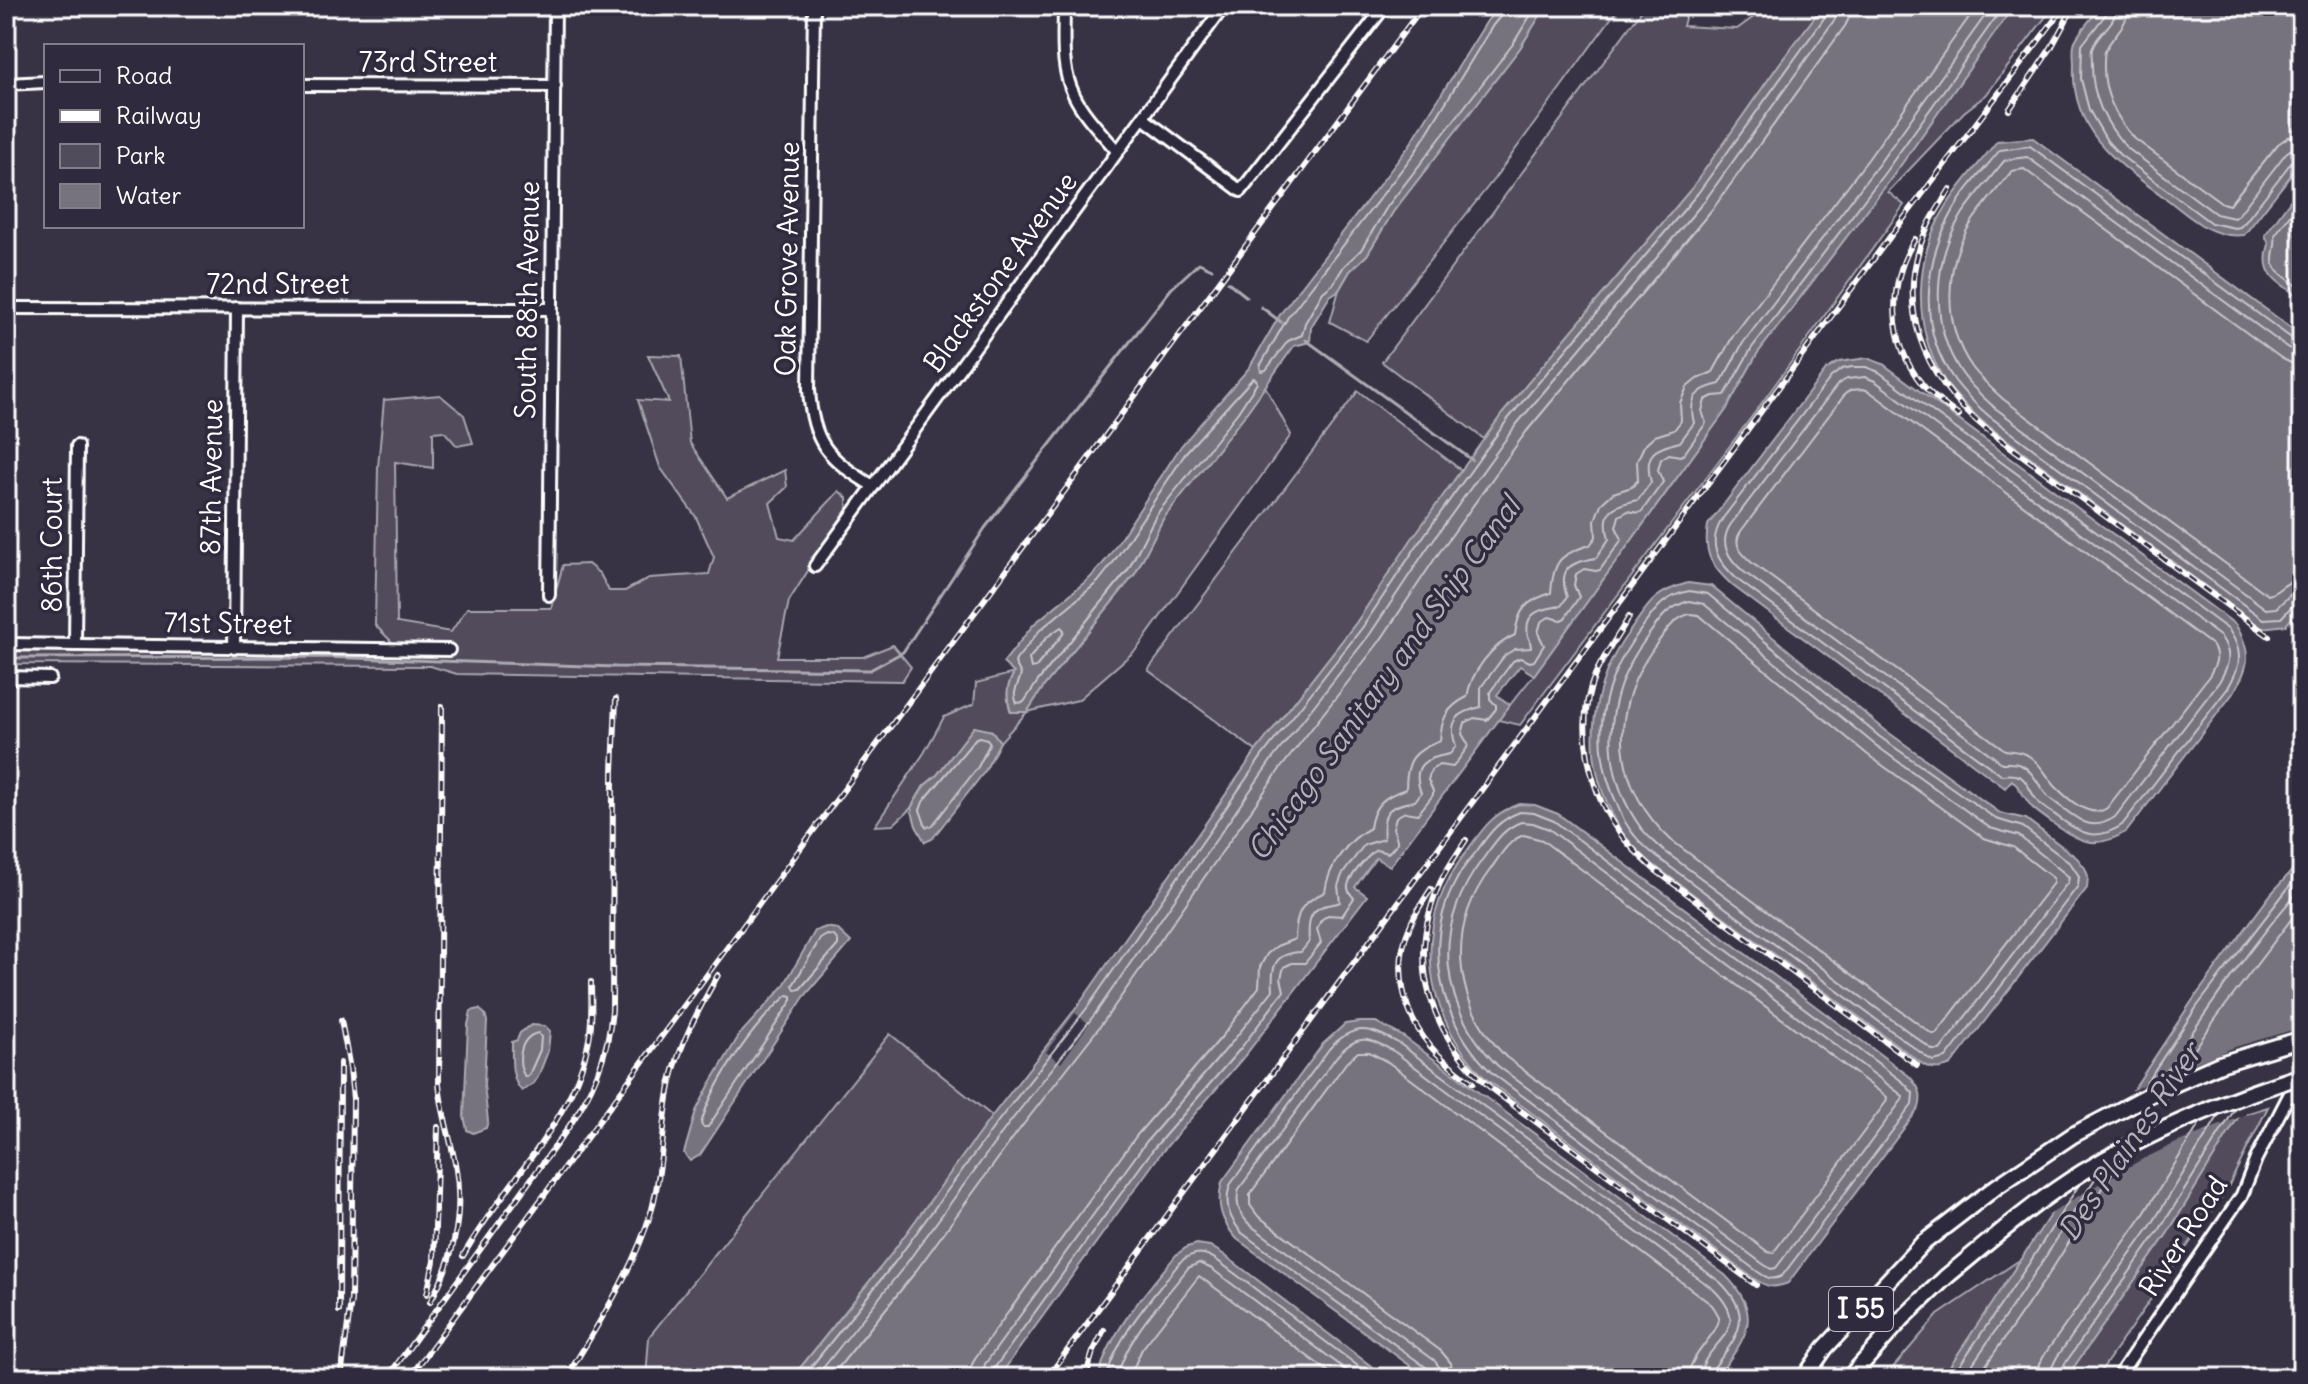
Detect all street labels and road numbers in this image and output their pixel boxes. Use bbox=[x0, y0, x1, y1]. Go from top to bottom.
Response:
street label: 73rd Street bbox=[359, 44, 497, 80]
street label: Oak Grove Avenue bbox=[767, 141, 807, 377]
street label: Blackstone Avenue bbox=[915, 165, 1085, 379]
street label: South 88th Avenue bbox=[507, 181, 547, 419]
street label: 72nd Street bbox=[206, 266, 350, 302]
street label: 87th Avenue bbox=[192, 399, 230, 555]
street label: 86th Court bbox=[34, 477, 70, 613]
street label: 71st Street bbox=[163, 604, 293, 642]
street label: River Road bbox=[2131, 1169, 2235, 1303]
road number: I 55 bbox=[1829, 1287, 1893, 1331]

